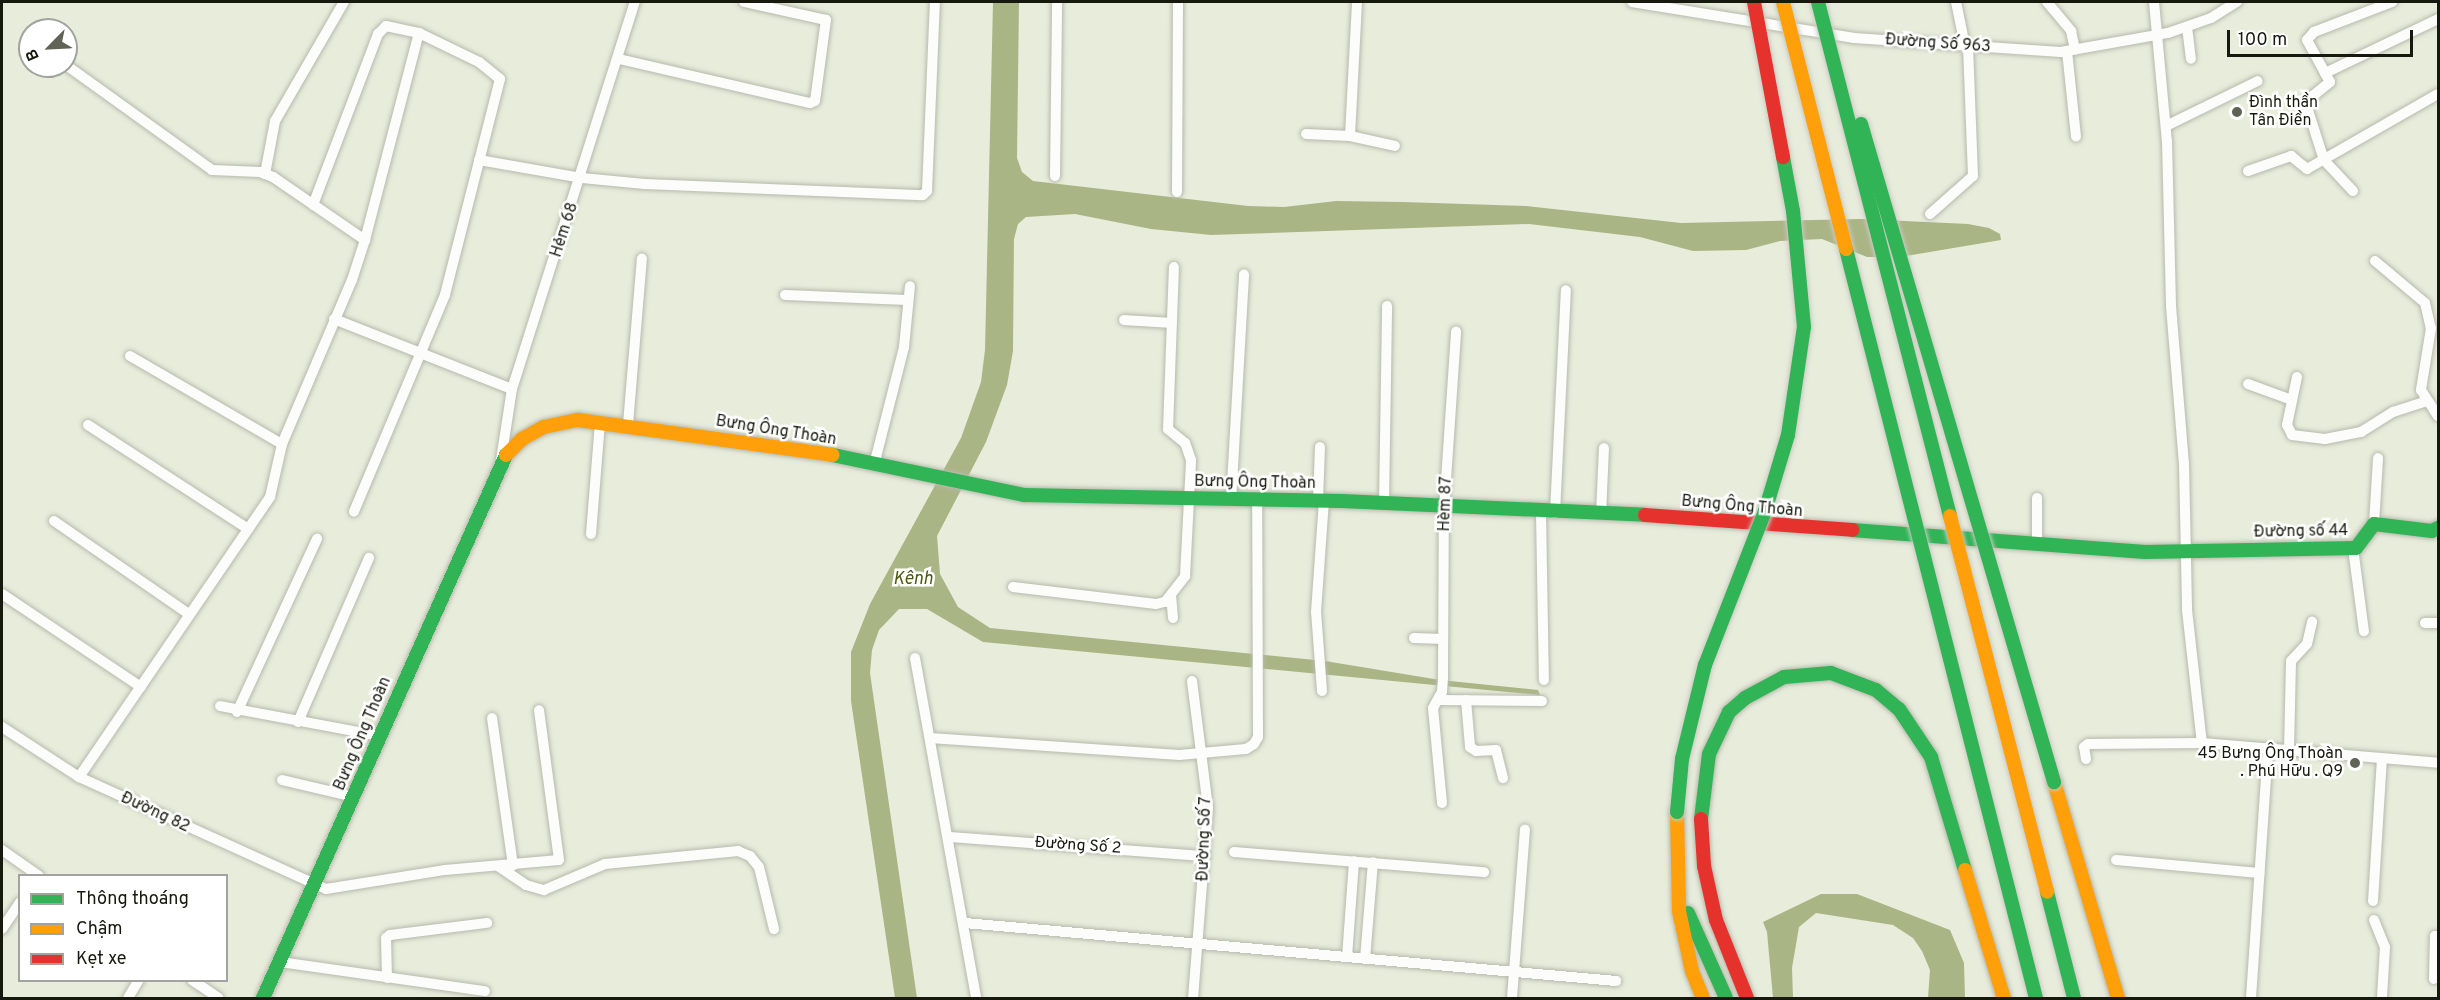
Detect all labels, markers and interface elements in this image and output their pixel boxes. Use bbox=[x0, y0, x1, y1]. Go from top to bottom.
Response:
north arrow bbox=[18, 18, 78, 78]
scale bar bbox=[2230, 18, 2416, 56]
text: 100 m bbox=[2238, 29, 2287, 52]
street label: Đường Số 963 bbox=[1885, 31, 1991, 57]
text: B bbox=[22, 45, 45, 64]
place label: Đình thần Tân Điền bbox=[2249, 93, 2318, 131]
marker: Đình thần Tân Điền bbox=[2230, 105, 2244, 119]
street label: Hẻm 68 bbox=[547, 200, 583, 260]
street label: Bưng Ông Thoàn bbox=[714, 412, 838, 450]
street label: Bưng Ông Thoàn bbox=[1194, 472, 1316, 494]
street label: Hèm 87 bbox=[1435, 476, 1457, 532]
street label: Bưng Ông Thoàn bbox=[1680, 492, 1804, 522]
street label: Đường số 44 bbox=[2254, 522, 2348, 542]
water label: Kênh bbox=[893, 569, 933, 591]
street label: Bưng Ông Thoàn bbox=[330, 674, 396, 794]
place label: 45 Bưng Ông Thoàn . Phú Hữu . Q9 bbox=[2197, 744, 2343, 782]
marker: 45 Bưng Ông Thoàn . Phú Hữu . Q9 bbox=[2348, 756, 2362, 770]
street label: Đường 82 bbox=[117, 789, 193, 837]
street label: Đường Số 7 bbox=[1194, 796, 1216, 882]
street label: Đường Số 2 bbox=[1034, 833, 1122, 859]
legend bbox=[18, 874, 228, 982]
text: Thông thoáng bbox=[76, 888, 189, 911]
text: Chậm bbox=[76, 918, 123, 941]
text: Kẹt xe bbox=[76, 948, 126, 971]

